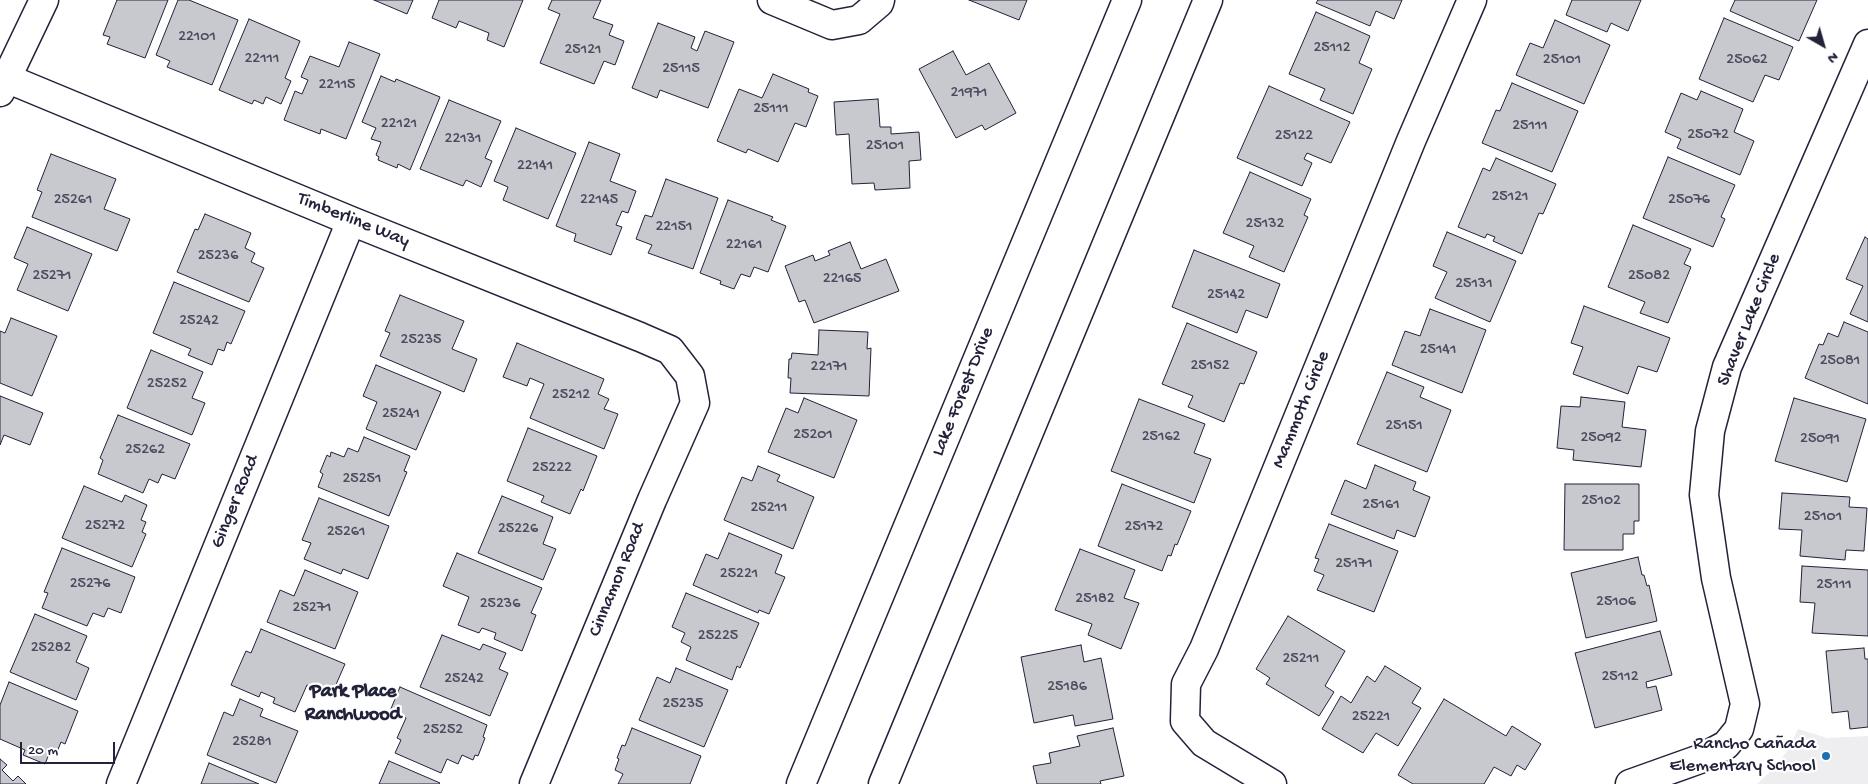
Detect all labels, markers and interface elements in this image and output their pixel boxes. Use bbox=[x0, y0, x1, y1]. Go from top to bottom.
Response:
north arrow bbox=[1798, 20, 1848, 70]
house number: 22101 bbox=[178, 28, 216, 48]
house number: 25112 bbox=[1313, 39, 1351, 59]
house number: 25121 bbox=[564, 41, 602, 61]
text: N bbox=[1824, 48, 1841, 67]
house number: 22111 bbox=[244, 50, 280, 70]
house number: 25101 bbox=[1543, 51, 1581, 71]
house number: 25062 bbox=[1726, 51, 1768, 71]
house number: 25115 bbox=[662, 60, 700, 80]
house number: 22115 bbox=[318, 76, 356, 96]
house number: 21971 bbox=[950, 84, 988, 104]
house number: 25111 bbox=[753, 100, 789, 120]
house number: 22121 bbox=[381, 115, 417, 135]
house number: 25111 bbox=[1512, 117, 1548, 137]
house number: 25072 bbox=[1687, 126, 1729, 146]
house number: 25122 bbox=[1275, 127, 1313, 147]
house number: 22131 bbox=[445, 130, 481, 150]
house number: 25101 bbox=[866, 137, 904, 157]
house number: 22141 bbox=[517, 157, 553, 177]
street label: Timberline Way bbox=[293, 188, 413, 254]
house number: 25121 bbox=[1491, 188, 1529, 208]
house number: 25261 bbox=[54, 191, 92, 211]
house number: 22145 bbox=[580, 191, 618, 211]
house number: 25076 bbox=[1668, 191, 1710, 211]
house number: 25132 bbox=[1246, 215, 1284, 235]
house number: 22151 bbox=[655, 218, 693, 238]
house number: 22161 bbox=[726, 236, 762, 256]
house number: 25236 bbox=[198, 247, 238, 267]
street label: Shaver Lake Circle bbox=[1713, 250, 1787, 390]
house number: 25271 bbox=[33, 267, 71, 287]
house number: 25082 bbox=[1628, 267, 1670, 287]
house number: 22165 bbox=[823, 270, 861, 290]
house number: 25131 bbox=[1455, 275, 1493, 295]
house number: 25142 bbox=[1207, 286, 1245, 306]
house number: 25242 bbox=[179, 312, 219, 332]
street label: Lake Forest Drive bbox=[928, 324, 1000, 460]
house number: 25235 bbox=[401, 331, 441, 351]
house number: 25141 bbox=[1420, 341, 1456, 361]
street label: Mammoth Circle bbox=[1268, 348, 1336, 472]
house number: 25081 bbox=[1820, 352, 1860, 372]
house number: 25152 bbox=[1191, 357, 1229, 377]
house number: 22171 bbox=[811, 358, 847, 378]
house number: 25252 bbox=[147, 375, 187, 395]
house number: 25212 bbox=[552, 386, 590, 406]
house number: 25241 bbox=[382, 405, 420, 425]
house number: 25151 bbox=[1385, 417, 1423, 437]
house number: 25201 bbox=[793, 426, 833, 446]
house number: 25162 bbox=[1142, 428, 1180, 448]
house number: 25092 bbox=[1580, 429, 1622, 449]
house number: 25091 bbox=[1800, 430, 1840, 450]
house number: 25262 bbox=[125, 441, 165, 461]
street label: Ginger Road bbox=[207, 452, 265, 552]
house number: 25222 bbox=[532, 459, 572, 479]
house number: 25251 bbox=[343, 470, 381, 490]
house number: 25102 bbox=[1581, 492, 1621, 512]
house number: 25161 bbox=[1362, 496, 1400, 516]
house number: 25211 bbox=[750, 499, 788, 519]
house number: 25101 bbox=[1804, 508, 1842, 528]
house number: 25272 bbox=[85, 517, 125, 537]
house number: 25172 bbox=[1125, 518, 1163, 538]
street label: Cinnamon Road bbox=[585, 519, 651, 641]
house number: 25226 bbox=[498, 520, 538, 540]
house number: 25261 bbox=[327, 523, 365, 543]
house number: 25171 bbox=[1335, 555, 1373, 575]
house number: 25221 bbox=[720, 565, 758, 585]
house number: 25276 bbox=[70, 575, 110, 595]
house number: 25111 bbox=[1816, 576, 1852, 596]
house number: 25182 bbox=[1075, 590, 1115, 610]
house number: 25106 bbox=[1596, 593, 1636, 613]
house number: 25236 bbox=[480, 595, 520, 615]
house number: 25271 bbox=[293, 599, 331, 619]
house number: 25225 bbox=[698, 627, 738, 647]
house number: 25282 bbox=[31, 639, 71, 659]
house number: 25211 bbox=[1282, 650, 1320, 670]
house number: 25112 bbox=[1601, 668, 1639, 688]
house number: 25242 bbox=[444, 670, 484, 690]
house number: 25186 bbox=[1047, 678, 1087, 698]
district label: Park Place Ranchwood bbox=[305, 681, 401, 728]
house number: 25235 bbox=[663, 695, 703, 715]
house number: 25221 bbox=[1352, 708, 1390, 728]
house number: 25252 bbox=[423, 721, 463, 741]
scale bar bbox=[22, 732, 118, 764]
house number: 25281 bbox=[232, 733, 272, 753]
place label: Rancho Cañada Elementary School bbox=[1670, 734, 1816, 778]
text: 20 m bbox=[28, 742, 58, 760]
marker: Rancho Cañada Elementary School bbox=[1820, 750, 1832, 762]

